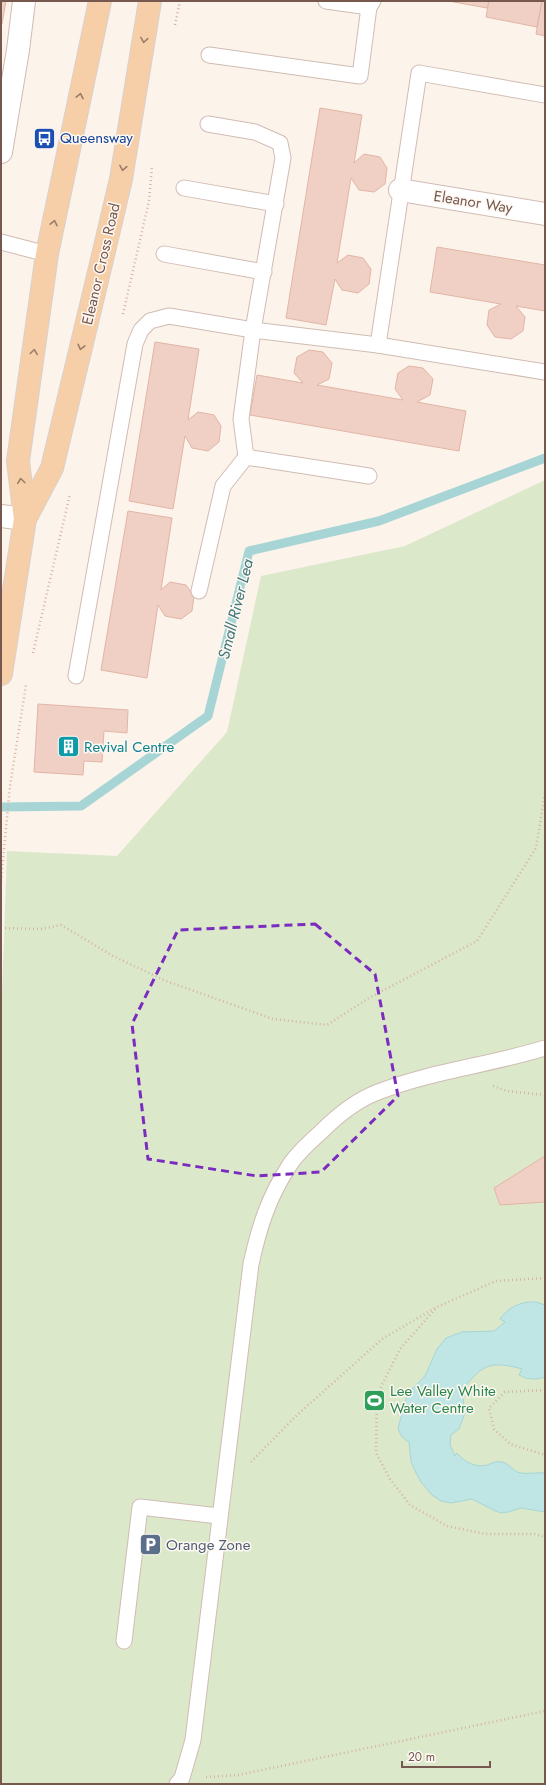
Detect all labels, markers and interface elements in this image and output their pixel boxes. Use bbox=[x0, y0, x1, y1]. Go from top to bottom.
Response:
one-way arrow bbox=[140, 36, 149, 43]
one-way arrow bbox=[76, 93, 84, 99]
bus stop icon: Queensway bbox=[32, 125, 58, 151]
place label: Queensway bbox=[60, 127, 133, 149]
one-way arrow bbox=[119, 165, 128, 171]
street label: Eleanor Way bbox=[432, 185, 514, 219]
street label: Eleanor Cross Road bbox=[76, 201, 126, 327]
one-way arrow bbox=[49, 220, 57, 227]
one-way arrow bbox=[77, 343, 86, 350]
one-way arrow bbox=[29, 349, 38, 355]
one-way arrow bbox=[17, 477, 26, 484]
water label: Small River Lea bbox=[212, 556, 259, 662]
building icon: Revival Centre bbox=[56, 734, 82, 760]
place label: Revival Centre bbox=[84, 736, 175, 758]
place label: Lee Valley White Water Centre bbox=[390, 1380, 496, 1419]
sports icon: Lee Valley White Water Centre bbox=[361, 1387, 387, 1413]
parking icon: Orange Zone bbox=[138, 1532, 164, 1558]
place label: Orange Zone bbox=[166, 1534, 251, 1556]
scale bar bbox=[402, 1743, 490, 1769]
text: 20 m bbox=[408, 1748, 435, 1766]

